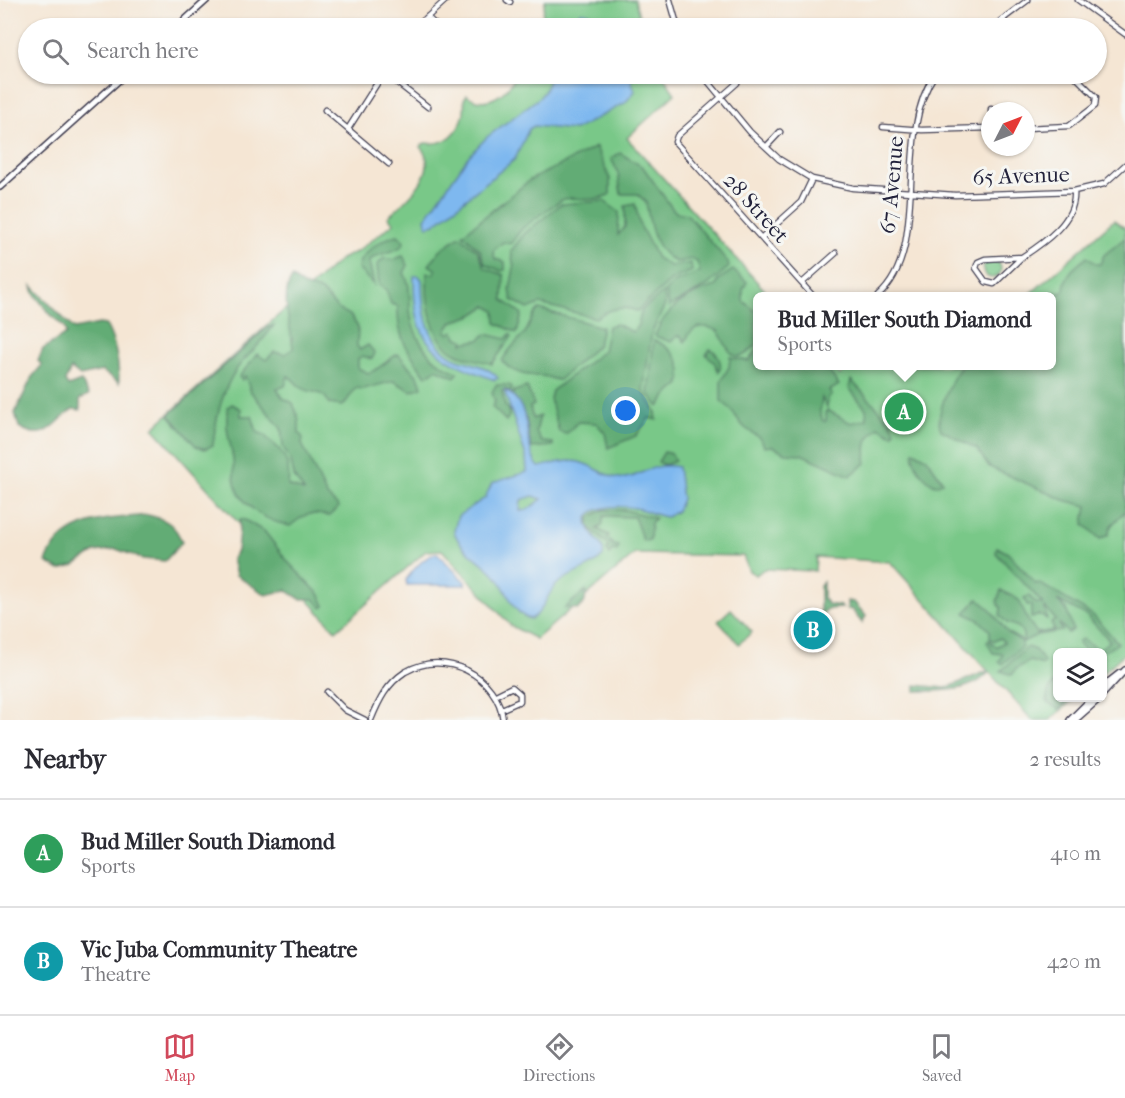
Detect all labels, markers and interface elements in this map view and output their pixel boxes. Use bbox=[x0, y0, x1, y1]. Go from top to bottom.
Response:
search box bbox=[18, 18, 1107, 84]
icon: search bbox=[39, 35, 72, 68]
text: Search here bbox=[87, 38, 199, 64]
north arrow bbox=[981, 102, 1035, 156]
street label: 67 Avenue bbox=[875, 135, 909, 235]
street label: 65 Avenue bbox=[972, 161, 1070, 191]
street label: 28 Street bbox=[718, 168, 794, 248]
popup bbox=[753, 292, 1056, 370]
text: Bud Miller South Diamond bbox=[778, 307, 1031, 333]
text: Sports bbox=[778, 333, 832, 356]
pin: A bbox=[884, 390, 924, 434]
your location bbox=[611, 396, 640, 425]
pin: B bbox=[794, 608, 832, 652]
map controls bbox=[1053, 648, 1107, 702]
button: layers bbox=[1053, 648, 1107, 702]
text: Nearby bbox=[24, 744, 106, 775]
text: 2 results bbox=[1030, 748, 1101, 771]
text: Bud Miller South Diamond bbox=[81, 829, 335, 855]
text: A bbox=[37, 842, 50, 865]
text: 410 m bbox=[1050, 842, 1101, 865]
text: Sports bbox=[81, 855, 135, 878]
text: Vic Juba Community Theatre bbox=[81, 937, 357, 963]
text: B bbox=[37, 950, 50, 973]
text: 420 m bbox=[1047, 950, 1101, 973]
text: Theatre bbox=[81, 963, 151, 986]
tab: Map bbox=[163, 1030, 196, 1085]
tab: Directions bbox=[523, 1030, 595, 1085]
tab: Saved bbox=[922, 1030, 962, 1085]

